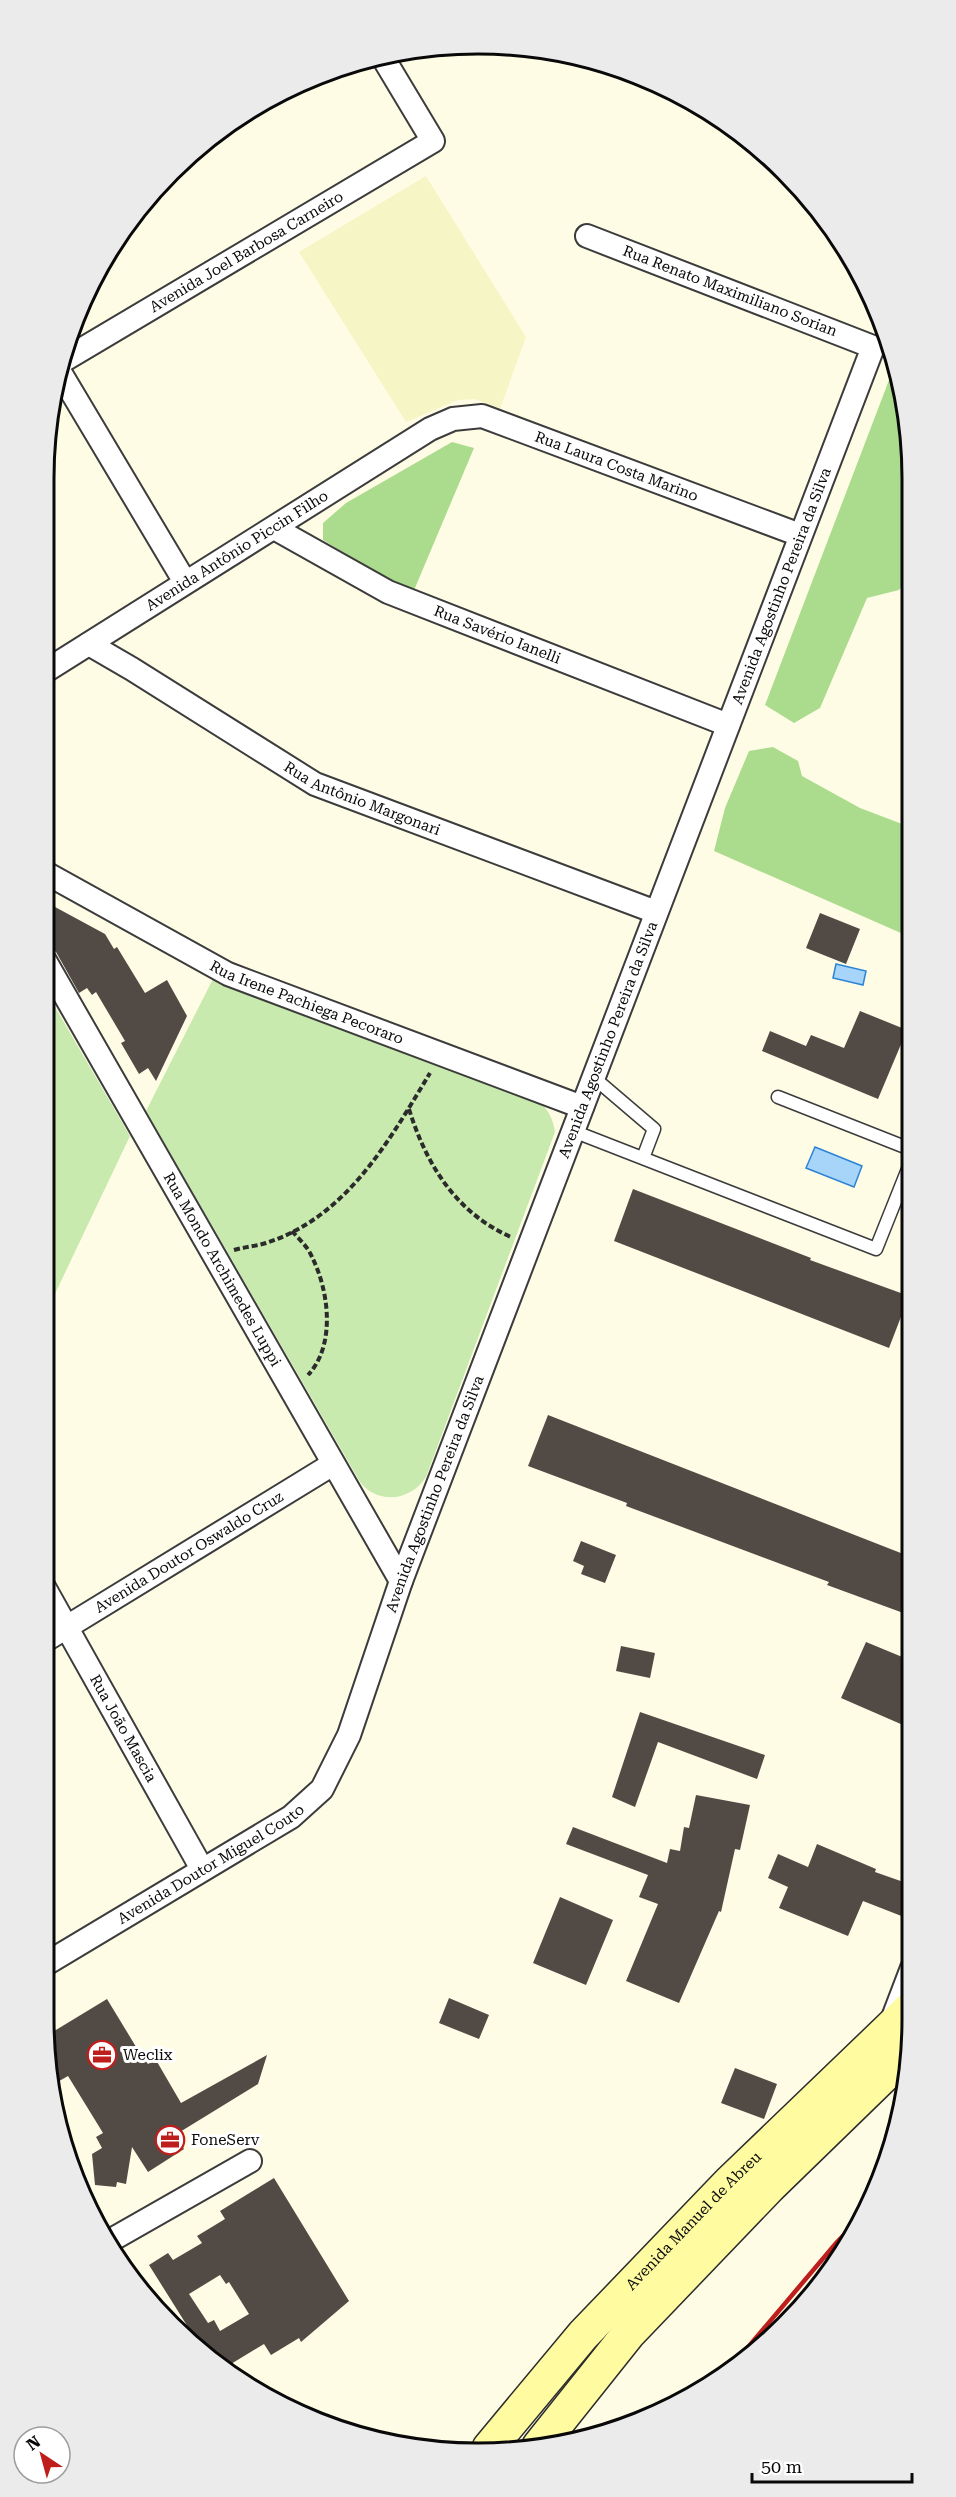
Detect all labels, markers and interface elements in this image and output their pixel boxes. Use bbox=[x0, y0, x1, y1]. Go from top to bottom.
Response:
street label: Avenida Joel Barbosa Carneiro bbox=[146, 187, 347, 316]
street label: Rua Renato Maximiliano Sorian bbox=[620, 242, 840, 340]
street label: Rua Laura Costa Marino bbox=[532, 428, 701, 505]
street label: Avenida Agostinho Pereira da Silva bbox=[728, 465, 835, 707]
street label: Avenida Antônio Piccin Filho bbox=[142, 486, 331, 615]
street label: Rua Savério Ianelli bbox=[431, 602, 563, 668]
street label: Rua Antônio Margonari bbox=[281, 758, 443, 839]
street label: Avenida Agostinho Pereira da Silva bbox=[555, 919, 661, 1161]
street label: Rua Irene Pachiega Pecoraro bbox=[207, 957, 406, 1048]
street label: Rua Mondo Archimedes Luppi bbox=[160, 1169, 285, 1370]
street label: Avenida Agostinho Pereira da Silva bbox=[382, 1373, 488, 1615]
street label: Avenida Doutor Oswaldo Cruz bbox=[91, 1488, 286, 1617]
street label: Rua João Mascia bbox=[86, 1671, 160, 1785]
street label: Avenida Doutor Miguel Couto bbox=[114, 1800, 308, 1928]
office icon: Weclix bbox=[86, 2039, 118, 2071]
place label: Weclix bbox=[123, 2046, 173, 2064]
office icon: FoneServ bbox=[154, 2124, 186, 2156]
place label: FoneServ bbox=[191, 2131, 260, 2149]
street label: Avenida Manuel de Abreu bbox=[622, 2147, 765, 2294]
north arrow bbox=[12, 2425, 72, 2485]
text: N bbox=[23, 2432, 44, 2455]
scale bar bbox=[752, 2446, 912, 2484]
text: 50 m bbox=[761, 2456, 802, 2477]

